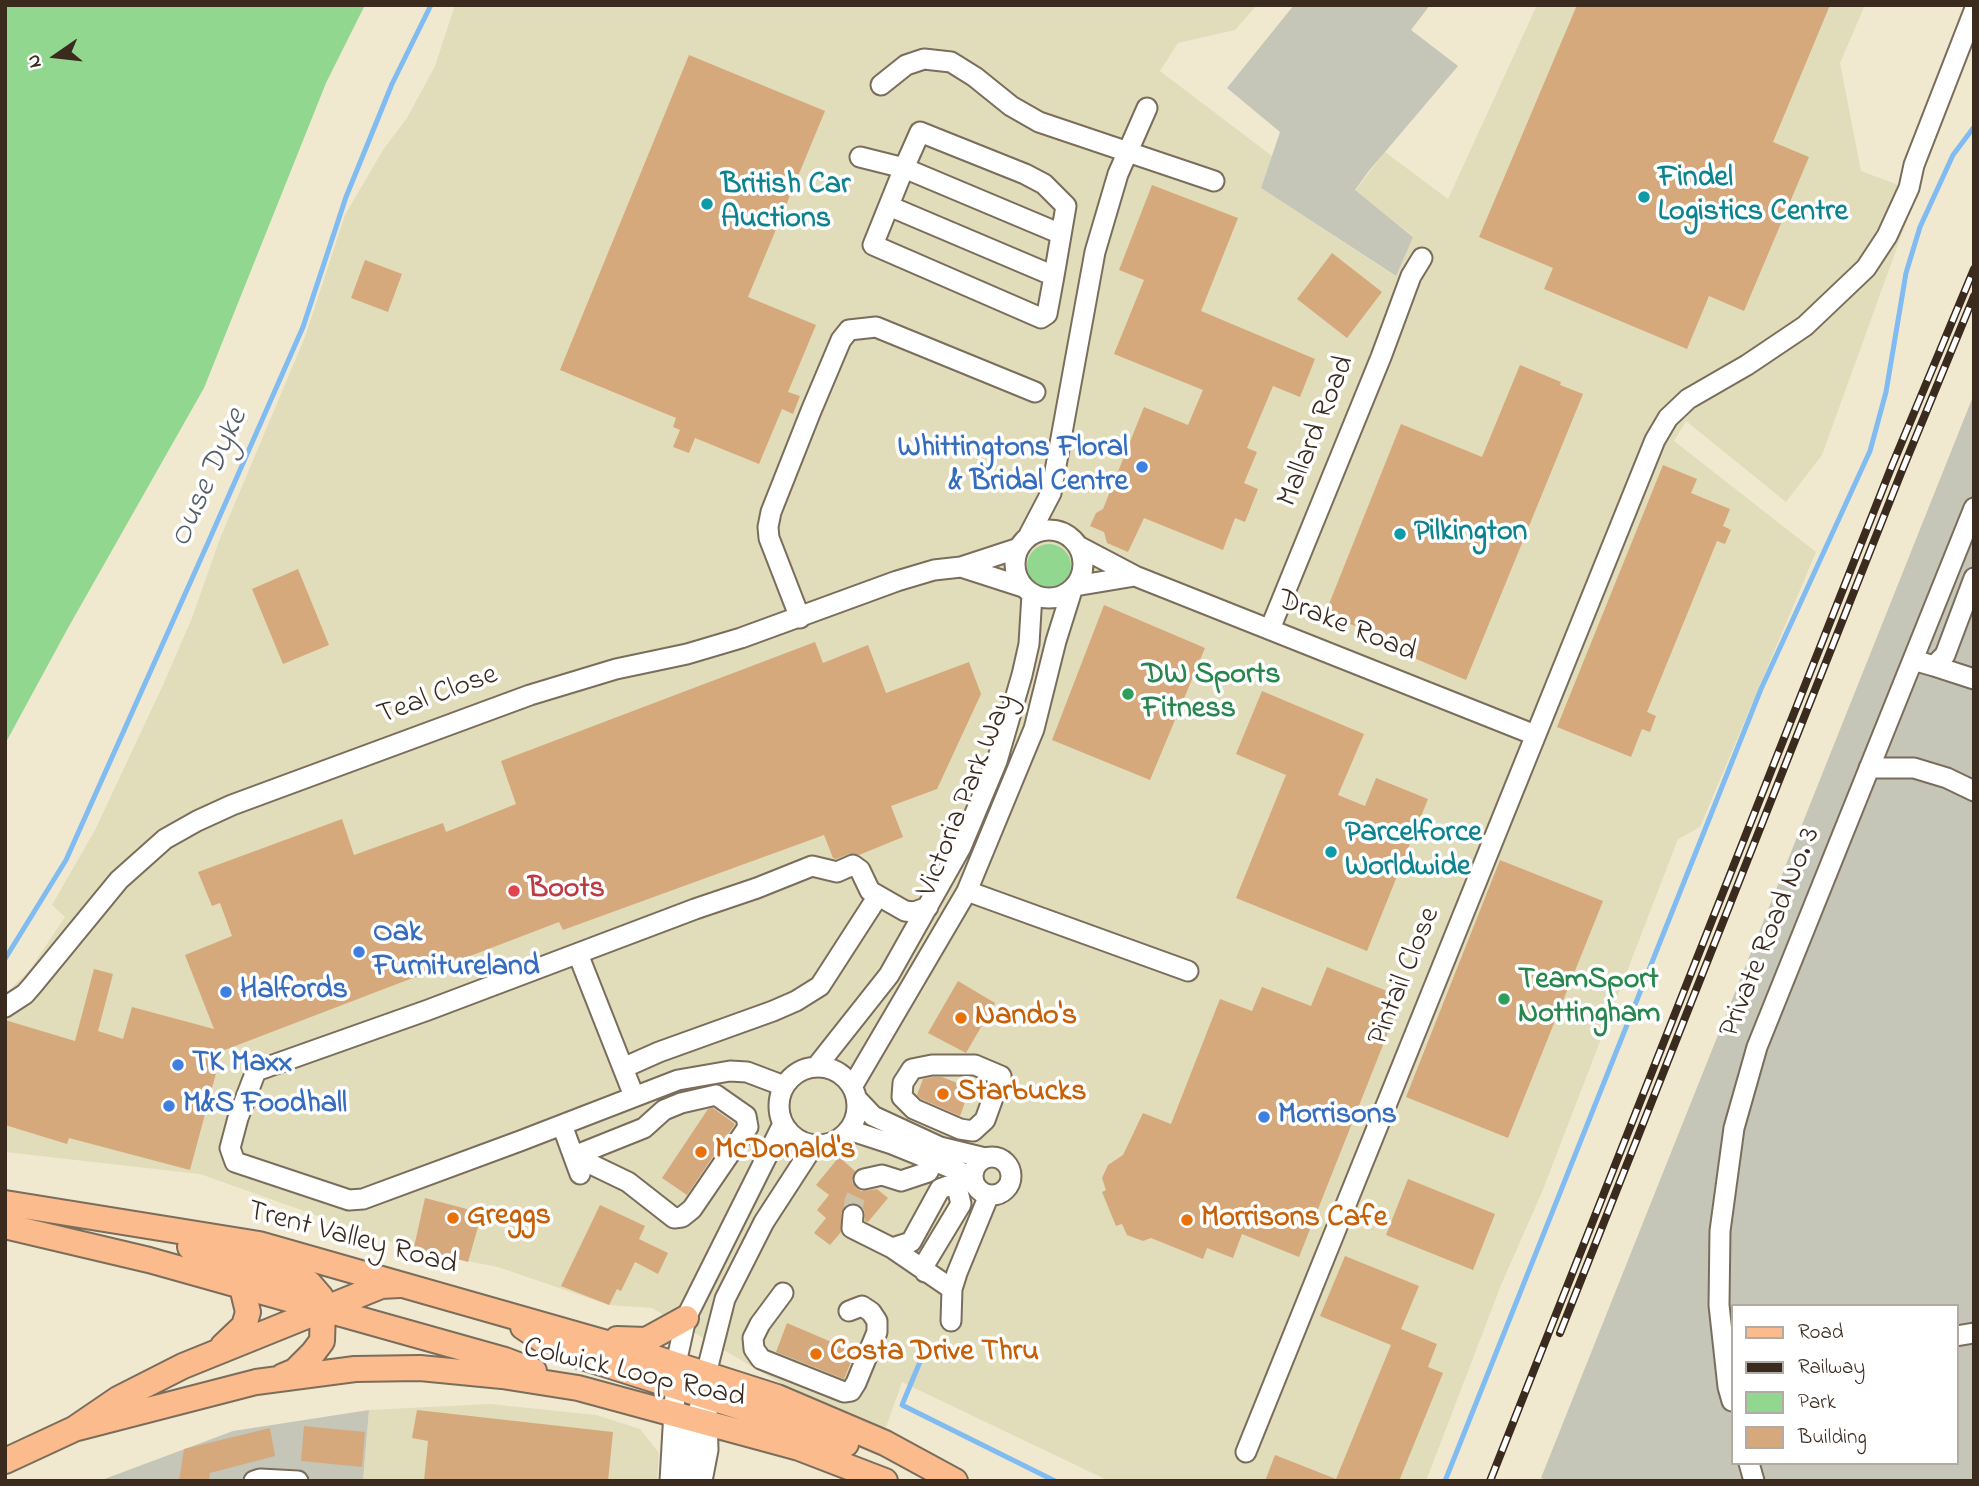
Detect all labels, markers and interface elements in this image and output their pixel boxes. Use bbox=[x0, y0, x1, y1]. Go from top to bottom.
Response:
north arrow bbox=[21, 21, 91, 91]
text: N bbox=[20, 52, 50, 71]
place label: Findel Logistics Centre bbox=[1658, 162, 1848, 232]
place label: British Car Auctions bbox=[721, 169, 850, 240]
marker: Findel Logistics Centre bbox=[1636, 189, 1652, 205]
marker: British Car Auctions bbox=[699, 196, 715, 212]
street label: Mallard Road bbox=[1271, 351, 1365, 513]
water label: Ouse Dyke bbox=[163, 404, 259, 554]
place label: Whittingtons Floral & Bridal Centre bbox=[897, 432, 1128, 503]
marker: Whittingtons Floral & Bridal Centre bbox=[1134, 459, 1150, 475]
place label: Pilkington bbox=[1414, 516, 1527, 552]
marker: Pilkington bbox=[1392, 526, 1408, 542]
street label: Drake Road bbox=[1271, 584, 1421, 672]
street label: Teal Close bbox=[373, 659, 503, 735]
place label: DW Sports Fitness bbox=[1142, 659, 1281, 730]
marker: DW Sports Fitness bbox=[1120, 686, 1136, 702]
street label: Victoria Park Way bbox=[911, 689, 1025, 903]
place label: Parcelforce Worldwide bbox=[1345, 817, 1482, 888]
street label: Private Road No. 3 bbox=[1713, 823, 1831, 1043]
marker: Parcelforce Worldwide bbox=[1323, 844, 1339, 860]
place label: Boots bbox=[528, 873, 605, 909]
marker: Boots bbox=[506, 883, 522, 899]
street label: Pintail Close bbox=[1362, 903, 1450, 1051]
place label: Oak Furnitureland bbox=[373, 917, 540, 988]
marker: Oak Furnitureland bbox=[351, 944, 367, 960]
place label: TeamSport Nottingham bbox=[1518, 964, 1660, 1034]
place label: Halfords bbox=[240, 974, 348, 1010]
marker: Halfords bbox=[218, 984, 234, 1000]
marker: TeamSport Nottingham bbox=[1496, 991, 1512, 1007]
place label: Nando's bbox=[975, 1000, 1077, 1036]
marker: Nando's bbox=[953, 1010, 969, 1026]
place label: TK Maxx bbox=[192, 1047, 293, 1083]
marker: TK Maxx bbox=[170, 1057, 186, 1073]
place label: Starbucks bbox=[957, 1076, 1086, 1112]
marker: Starbucks bbox=[935, 1086, 951, 1102]
place label: M&S Foodhall bbox=[183, 1088, 347, 1124]
marker: M&S Foodhall bbox=[161, 1098, 177, 1114]
place label: Morrisons bbox=[1278, 1099, 1397, 1135]
marker: Morrisons bbox=[1256, 1109, 1272, 1125]
place label: McDonald's bbox=[715, 1134, 855, 1170]
marker: McDonald's bbox=[693, 1144, 709, 1160]
street label: Trent Valley Road bbox=[243, 1195, 461, 1285]
place label: Greggs bbox=[467, 1200, 551, 1236]
place label: Morrisons Cafe bbox=[1201, 1202, 1387, 1238]
marker: Greggs bbox=[445, 1210, 461, 1226]
marker: Morrisons Cafe bbox=[1179, 1212, 1195, 1228]
legend bbox=[1730, 1304, 1958, 1465]
text: Road bbox=[1798, 1318, 1844, 1348]
street label: Colwick Loop Road bbox=[520, 1332, 748, 1418]
place label: Costa Drive Thru bbox=[830, 1336, 1039, 1372]
marker: Costa Drive Thru bbox=[808, 1346, 824, 1362]
text: Railway bbox=[1798, 1353, 1865, 1383]
text: Park bbox=[1798, 1388, 1836, 1418]
text: Building bbox=[1798, 1423, 1867, 1453]

